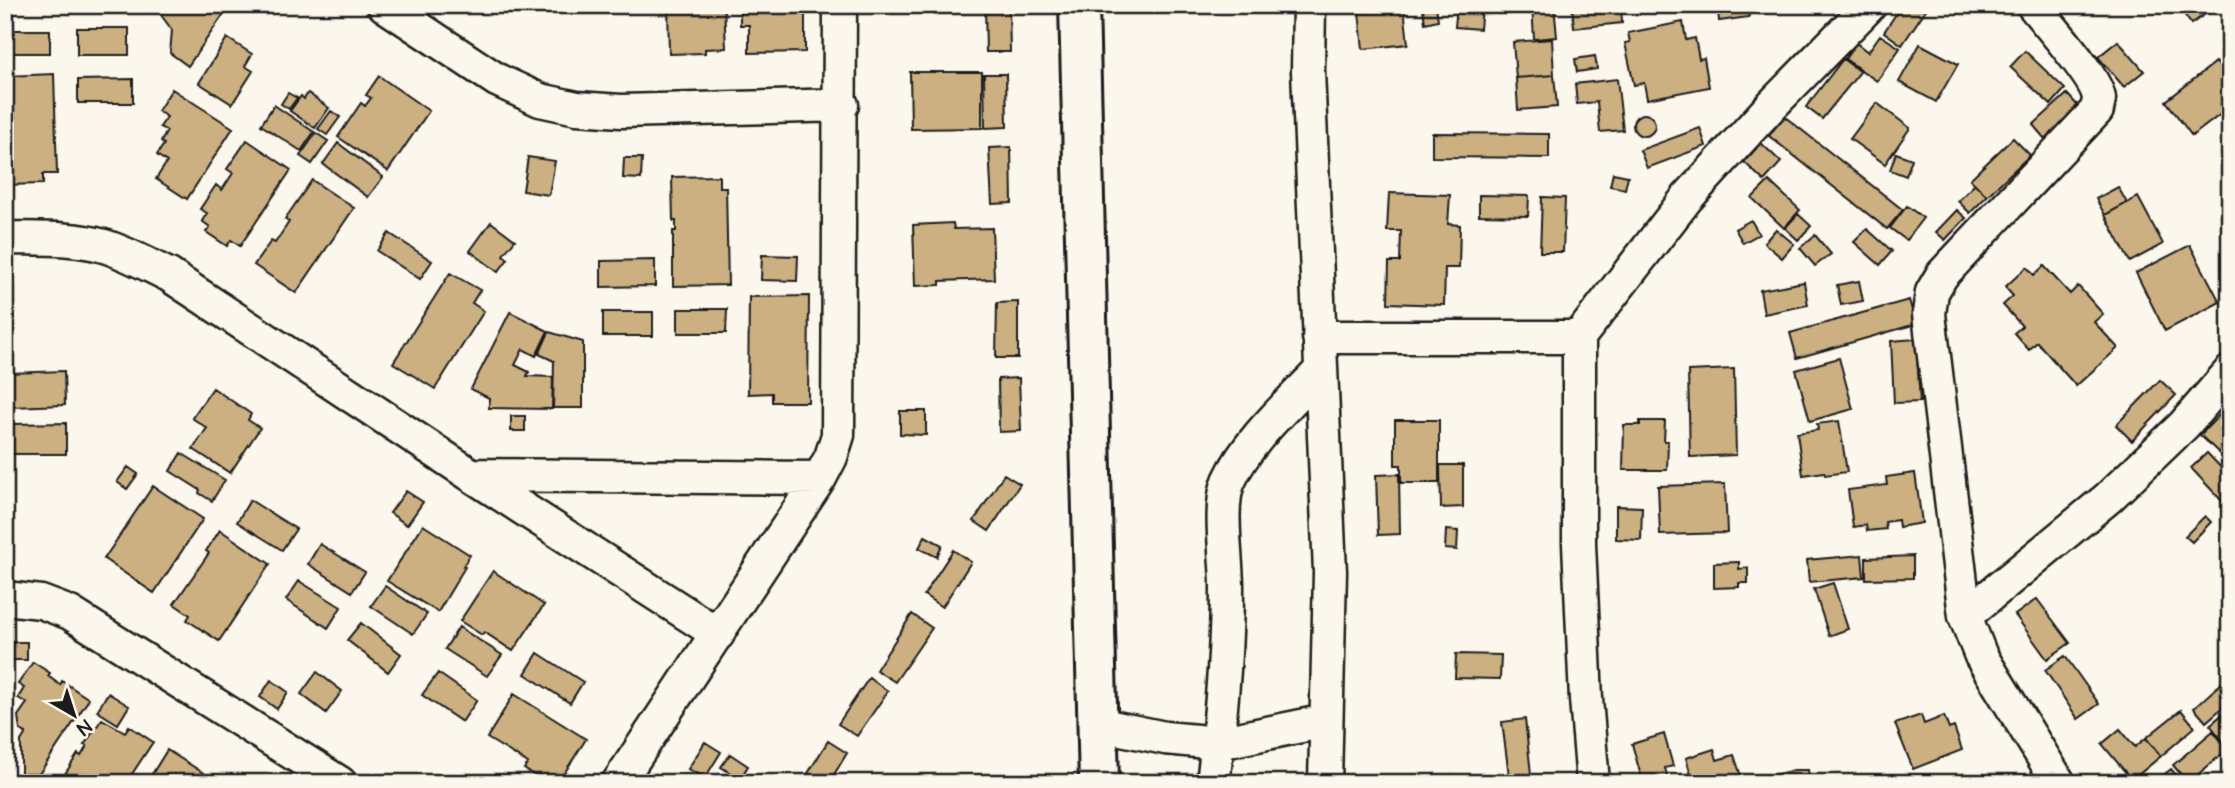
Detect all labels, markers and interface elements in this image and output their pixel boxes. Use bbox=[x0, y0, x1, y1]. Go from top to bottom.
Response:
north arrow bbox=[38, 680, 108, 750]
text: N bbox=[71, 713, 97, 741]

